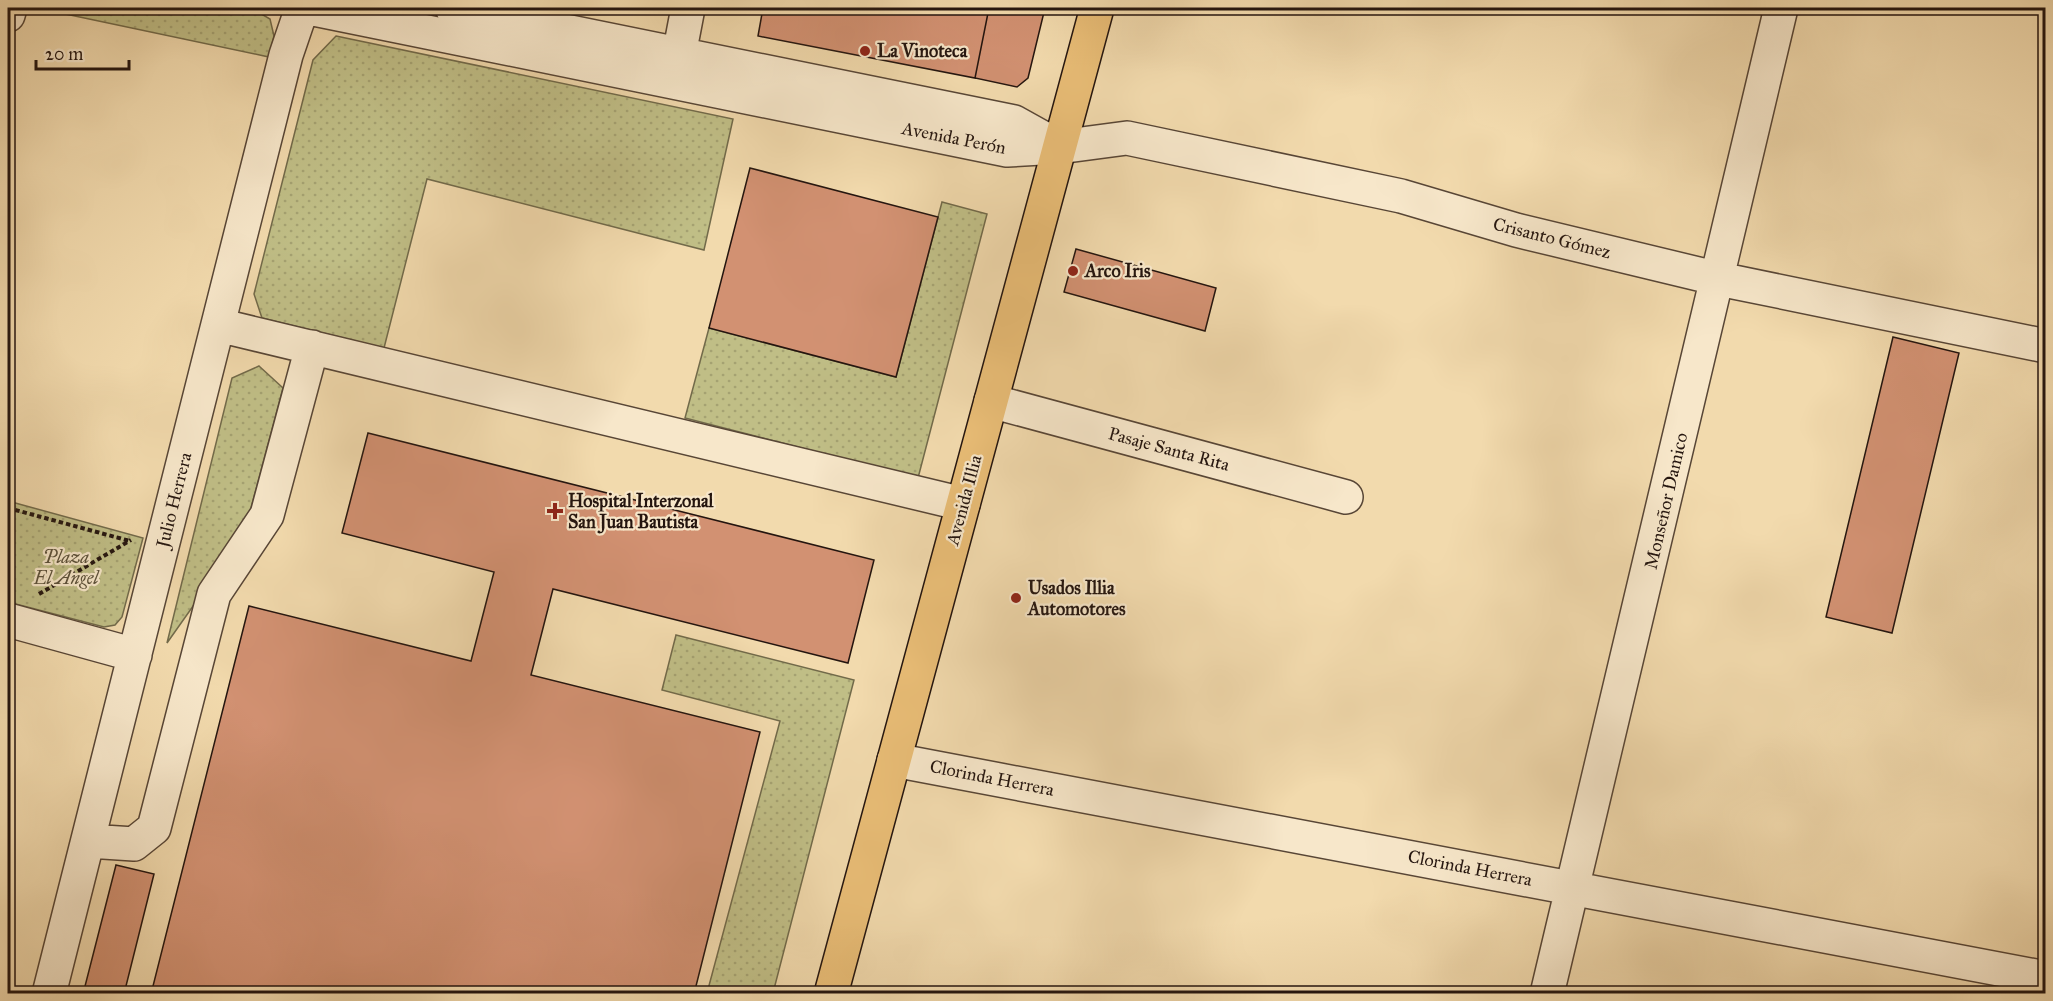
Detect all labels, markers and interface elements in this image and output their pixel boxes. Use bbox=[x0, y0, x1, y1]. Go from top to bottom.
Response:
scale bar bbox=[36, 33, 129, 71]
place label: La Vinoteca bbox=[877, 40, 968, 62]
text: 20 m bbox=[45, 43, 83, 65]
marker: La Vinoteca bbox=[858, 44, 872, 58]
street label: Avenida Perón bbox=[899, 117, 1008, 159]
street label: Crisanto Gómez bbox=[1491, 213, 1613, 263]
place label: Arco Iris bbox=[1084, 260, 1151, 282]
marker: Arco Iris bbox=[1066, 264, 1080, 278]
street label: Pasaje Santa Rita bbox=[1106, 422, 1232, 476]
street label: Monseñor Damico bbox=[1640, 431, 1692, 571]
street label: Julio Herrera bbox=[151, 450, 198, 552]
street label: Avenida Illia bbox=[941, 452, 987, 548]
place label: Hospital Interzonal San Juan Bautista bbox=[568, 490, 715, 534]
marker: Hospital Interzonal San Juan Bautista bbox=[546, 502, 564, 520]
park label: Plaza El Angel bbox=[33, 546, 100, 589]
place label: Usados Illia Automotores bbox=[1027, 577, 1126, 620]
marker: Usados Illia Automotores bbox=[1009, 591, 1023, 605]
street label: Clorinda Herrera bbox=[928, 755, 1056, 801]
street label: Clorinda Herrera bbox=[1406, 845, 1534, 891]

